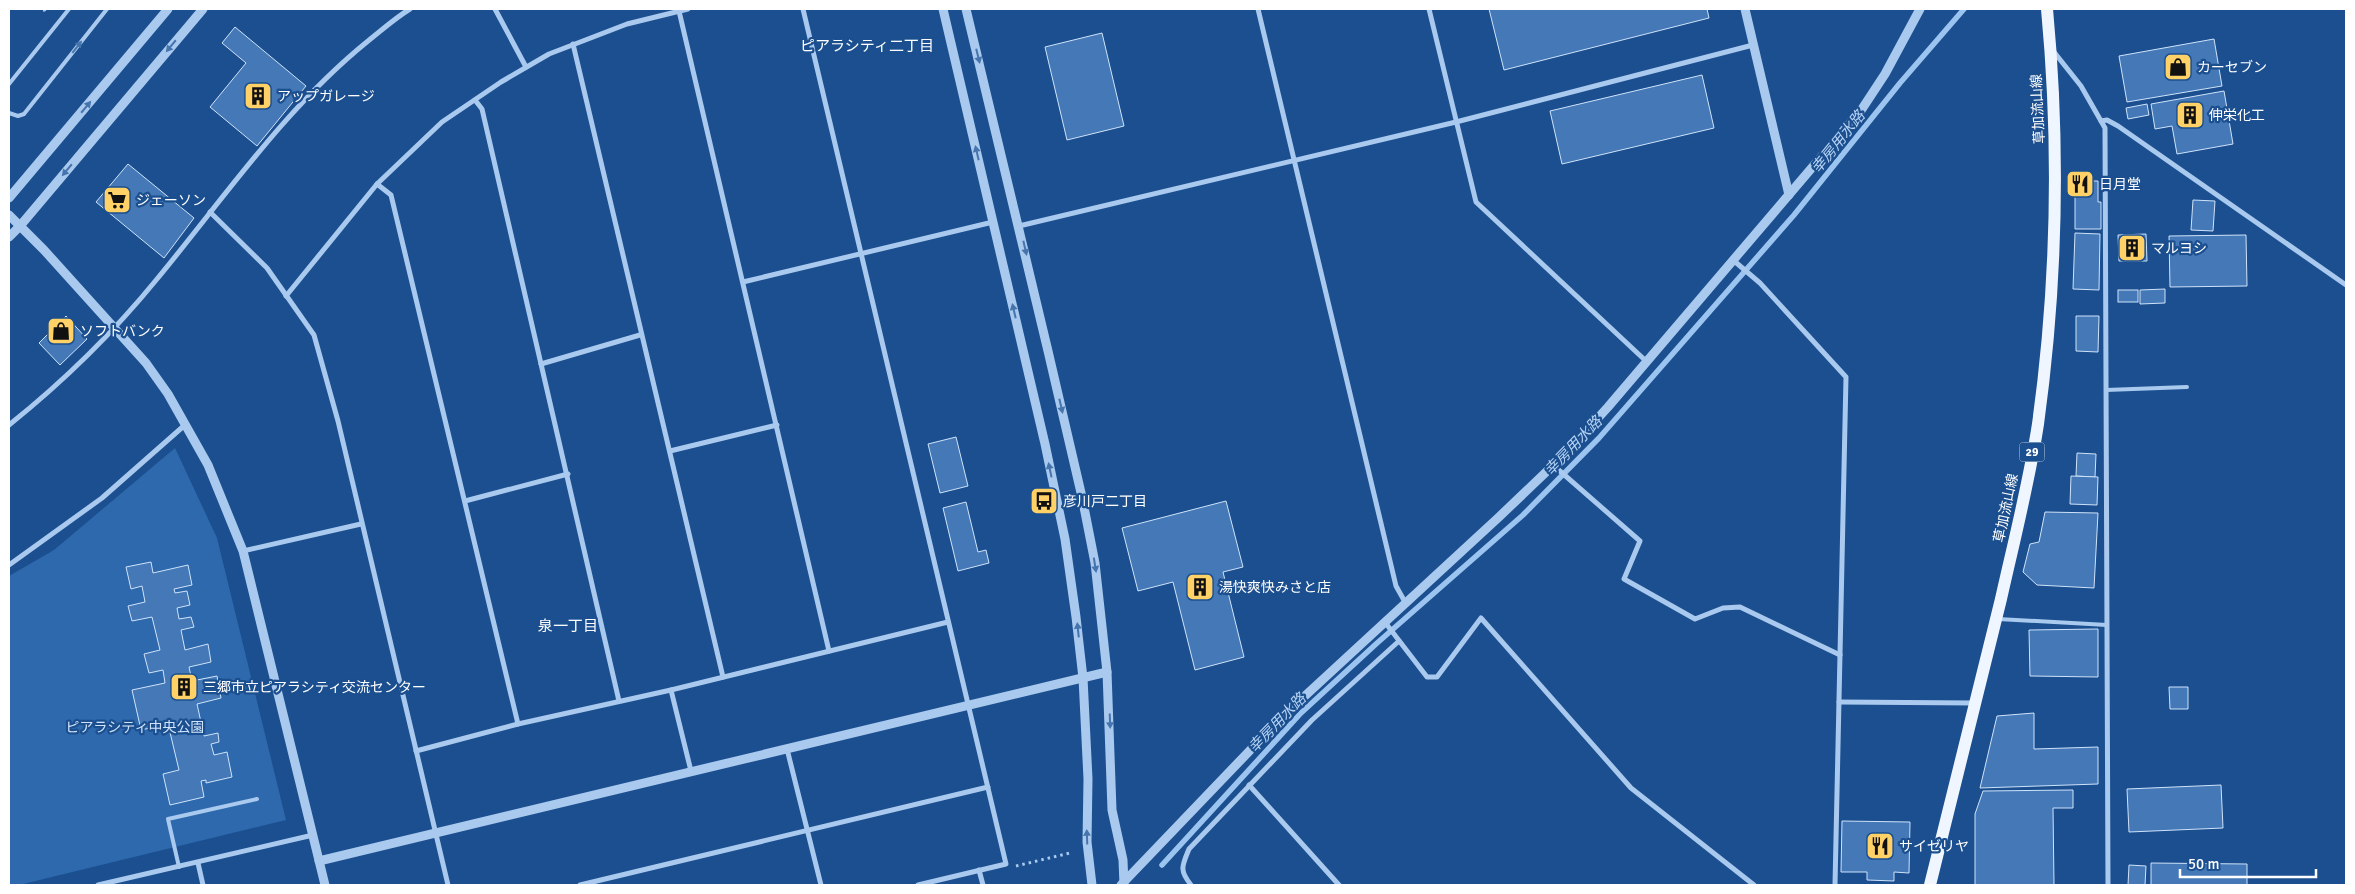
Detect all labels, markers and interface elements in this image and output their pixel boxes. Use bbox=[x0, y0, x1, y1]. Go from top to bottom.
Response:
district label: ピアラシティ二丁目 bbox=[800, 37, 934, 55]
one-way arrow bbox=[166, 39, 177, 52]
one-way arrow bbox=[71, 41, 82, 54]
one-way arrow bbox=[974, 49, 982, 64]
shop icon: カーセブン bbox=[2163, 52, 2193, 82]
place label: カーセブン bbox=[2197, 59, 2267, 76]
street label: 草加流山線 bbox=[2028, 74, 2048, 144]
building icon: アップガレージ bbox=[243, 81, 273, 111]
place label: アップガレージ bbox=[277, 88, 375, 105]
building icon: 伸栄化工 bbox=[2175, 100, 2205, 130]
one-way arrow bbox=[80, 101, 91, 114]
water label: 幸房用水路 bbox=[1807, 106, 1870, 177]
place label: 伸栄化工 bbox=[2209, 107, 2265, 124]
one-way arrow bbox=[973, 146, 981, 161]
one-way arrow bbox=[61, 163, 72, 176]
restaurant icon: 日月堂 bbox=[2065, 169, 2095, 199]
place label: 日月堂 bbox=[2099, 176, 2141, 193]
supermarket icon: ジェーソン bbox=[102, 185, 132, 215]
place label: ジェーソン bbox=[136, 192, 206, 209]
building icon: マルヨシ bbox=[2117, 233, 2147, 263]
one-way arrow bbox=[1021, 240, 1029, 256]
place label: マルヨシ bbox=[2151, 240, 2207, 257]
one-way arrow bbox=[1010, 304, 1018, 319]
shop icon: ソフトバンク bbox=[46, 316, 76, 346]
place label: ソフトバンク bbox=[80, 323, 165, 340]
one-way arrow bbox=[1057, 399, 1065, 414]
water label: 幸房用水路 bbox=[1540, 411, 1607, 479]
road number: 29 bbox=[2020, 442, 2044, 462]
one-way arrow bbox=[1046, 461, 1054, 477]
street label: 草加流山線 bbox=[1990, 472, 2022, 544]
bus stop icon: 彦川戸二丁目 bbox=[1029, 486, 1059, 516]
place label: 彦川戸二丁目 bbox=[1063, 493, 1147, 510]
one-way arrow bbox=[1091, 558, 1099, 574]
building icon: 湯快爽快みさと店 bbox=[1185, 572, 1215, 602]
place label: 湯快爽快みさと店 bbox=[1219, 579, 1331, 596]
district label: 泉一丁目 bbox=[538, 617, 598, 635]
one-way arrow bbox=[1074, 621, 1082, 637]
building icon: 三郷市立ピアラシティ交流センター bbox=[169, 672, 199, 702]
place label: 三郷市立ピアラシティ交流センター bbox=[203, 679, 426, 696]
water label: 幸房用水路 bbox=[1244, 688, 1311, 756]
one-way arrow bbox=[1106, 713, 1114, 729]
park label: ピアラシティ中央公園 bbox=[66, 719, 204, 736]
one-way arrow bbox=[1083, 829, 1091, 845]
restaurant icon: サイゼリヤ bbox=[1865, 831, 1895, 861]
place label: サイゼリヤ bbox=[1899, 838, 1969, 855]
scale bar bbox=[2180, 846, 2316, 878]
text: 50 m bbox=[2188, 855, 2219, 873]

